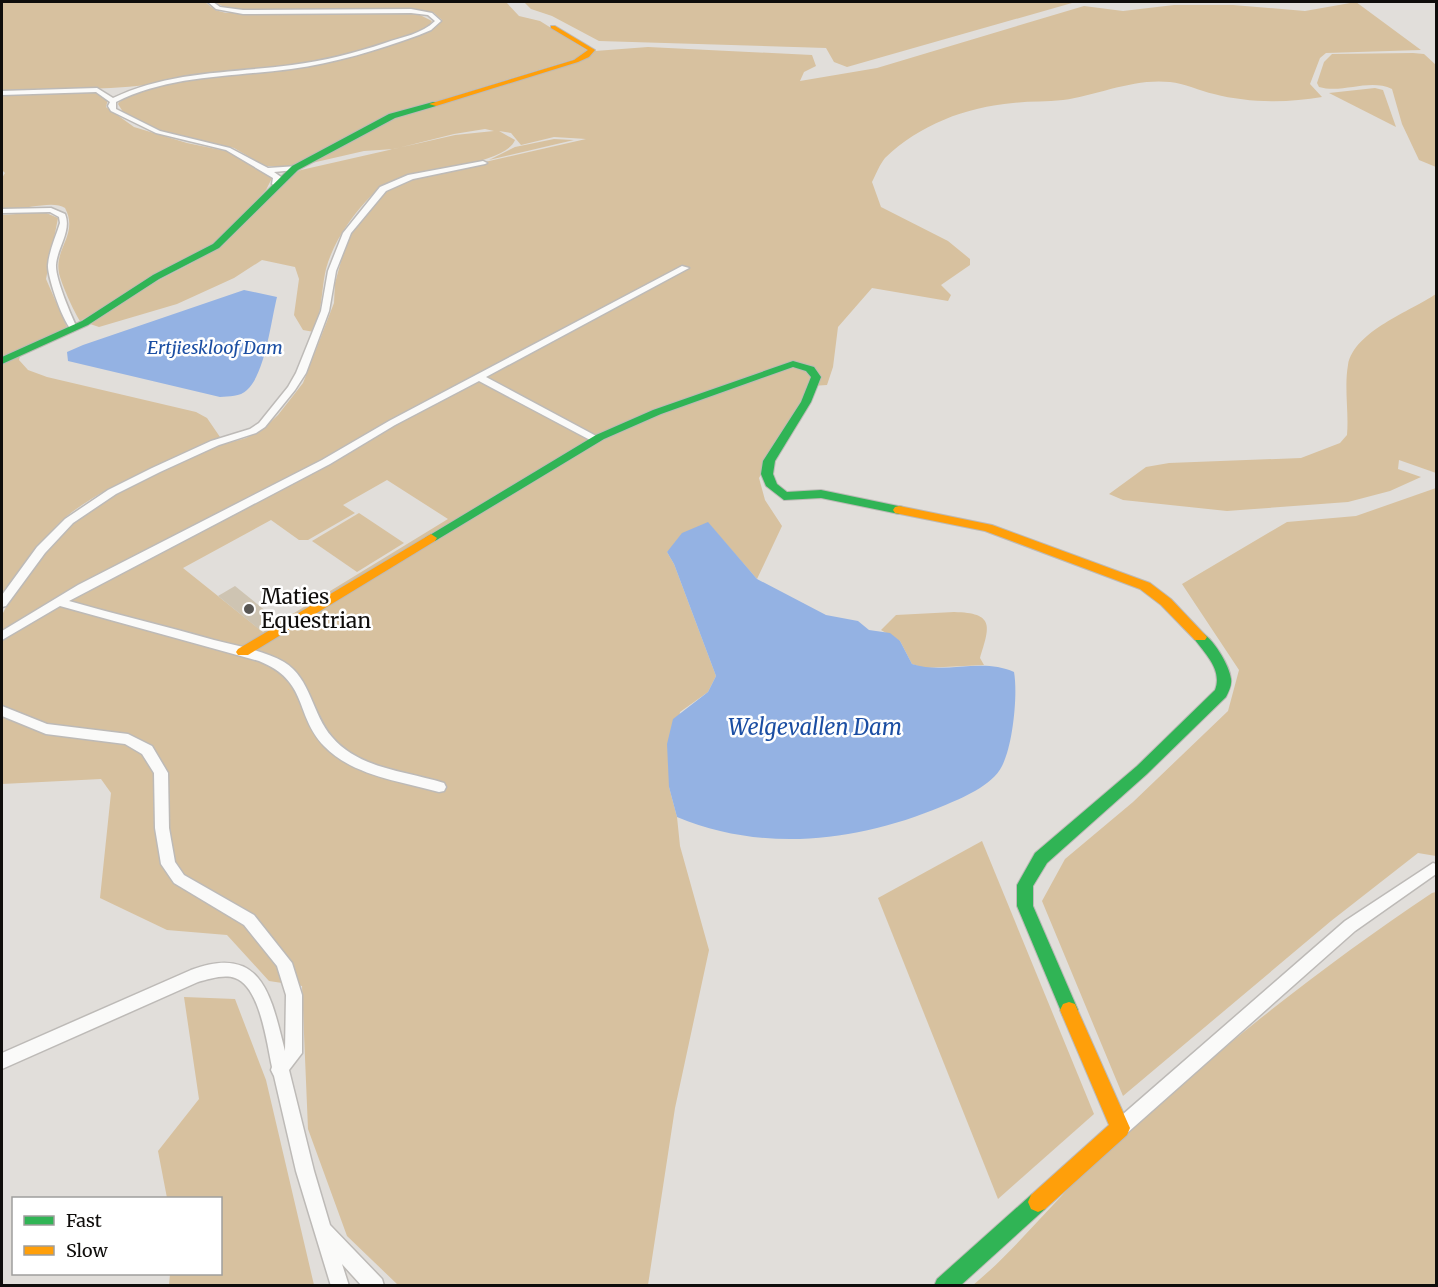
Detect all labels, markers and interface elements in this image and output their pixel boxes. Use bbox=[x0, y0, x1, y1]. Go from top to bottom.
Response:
water label: Ertjieskloof Dam bbox=[147, 336, 283, 359]
place label: Maties Equestrian bbox=[261, 583, 371, 634]
marker: Maties Equestrian bbox=[242, 602, 256, 616]
water label: Welgevallen Dam bbox=[728, 713, 902, 741]
legend bbox=[12, 1197, 222, 1275]
text: Fast bbox=[66, 1209, 102, 1232]
text: Slow bbox=[66, 1239, 109, 1262]

